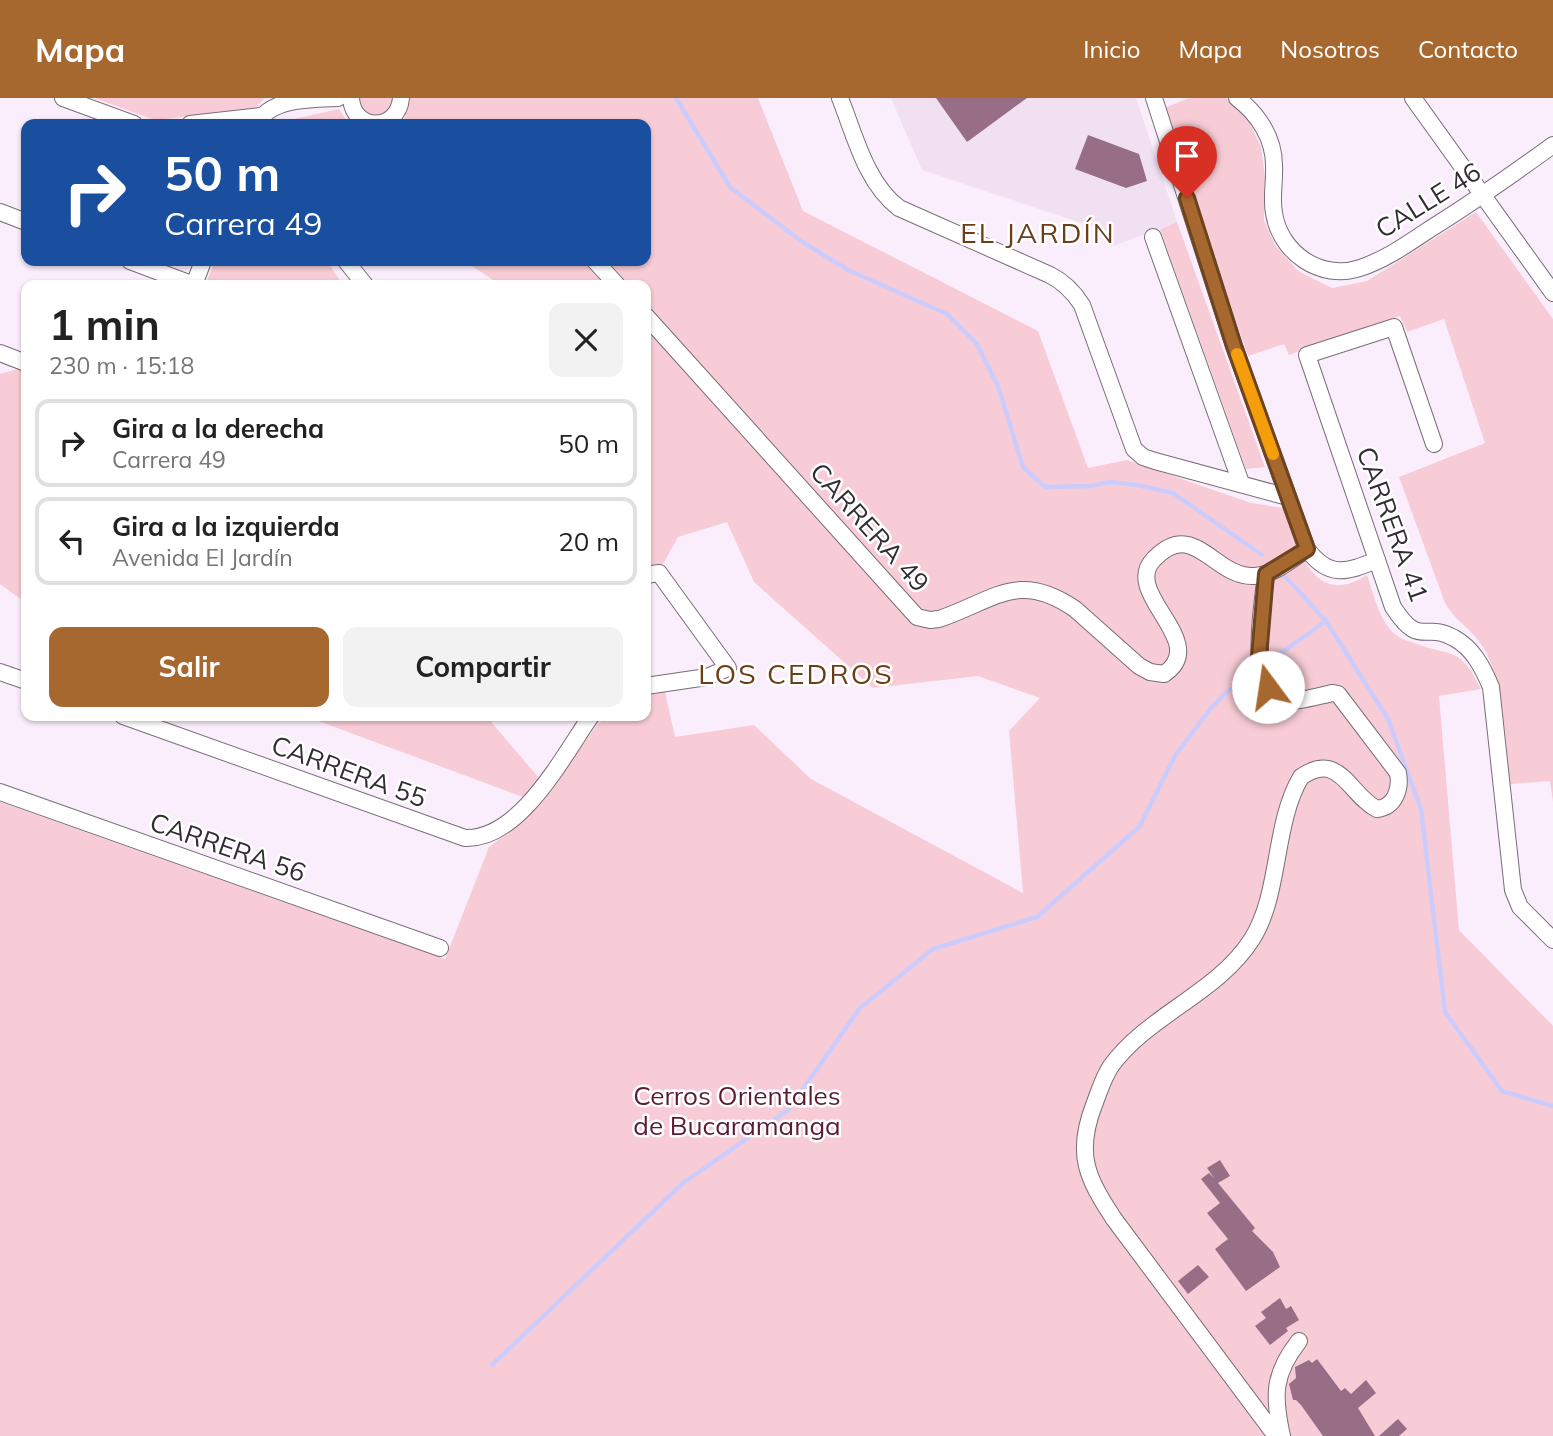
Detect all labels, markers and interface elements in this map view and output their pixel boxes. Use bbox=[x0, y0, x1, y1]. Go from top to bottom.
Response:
text: Mapa bbox=[35, 29, 125, 70]
text: Inicio bbox=[1083, 34, 1140, 64]
text: Mapa bbox=[1178, 34, 1242, 64]
text: Nosotros bbox=[1280, 34, 1380, 64]
text: Contacto bbox=[1418, 34, 1518, 64]
pin bbox=[1157, 126, 1217, 198]
icon: arrive bbox=[1168, 137, 1206, 175]
text: 50 m bbox=[164, 142, 280, 203]
icon: right bbox=[49, 147, 140, 238]
street label: CALLE 46 bbox=[1369, 155, 1487, 245]
text: Carrera 49 bbox=[164, 203, 322, 243]
district label: EL JARDÍN bbox=[960, 215, 1116, 250]
text: 1 min bbox=[49, 298, 160, 351]
button: close bbox=[549, 303, 623, 377]
text: 230 m · 15:18 bbox=[49, 351, 194, 380]
text: Gira a la derecha bbox=[112, 412, 324, 445]
icon: right bbox=[53, 424, 91, 462]
text: 50 m bbox=[558, 427, 619, 460]
street label: CARRERA 41 bbox=[1350, 442, 1436, 606]
text: Carrera 49 bbox=[112, 445, 226, 474]
street label: CARRERA 49 bbox=[803, 456, 937, 598]
text: Gira a la izquierda bbox=[112, 510, 340, 543]
icon: left bbox=[53, 522, 91, 560]
text: 20 m bbox=[558, 525, 619, 558]
text: Avenida El Jardín bbox=[112, 543, 293, 572]
button: Salir bbox=[49, 627, 329, 707]
button: Compartir bbox=[343, 627, 623, 707]
position arrow bbox=[1231, 650, 1305, 724]
district label: LOS CEDROS bbox=[698, 656, 894, 691]
street label: CARRERA 55 bbox=[267, 728, 431, 814]
street label: CARRERA 56 bbox=[146, 805, 310, 889]
park label: Cerros Orientales de Bucaramanga bbox=[633, 1079, 841, 1142]

